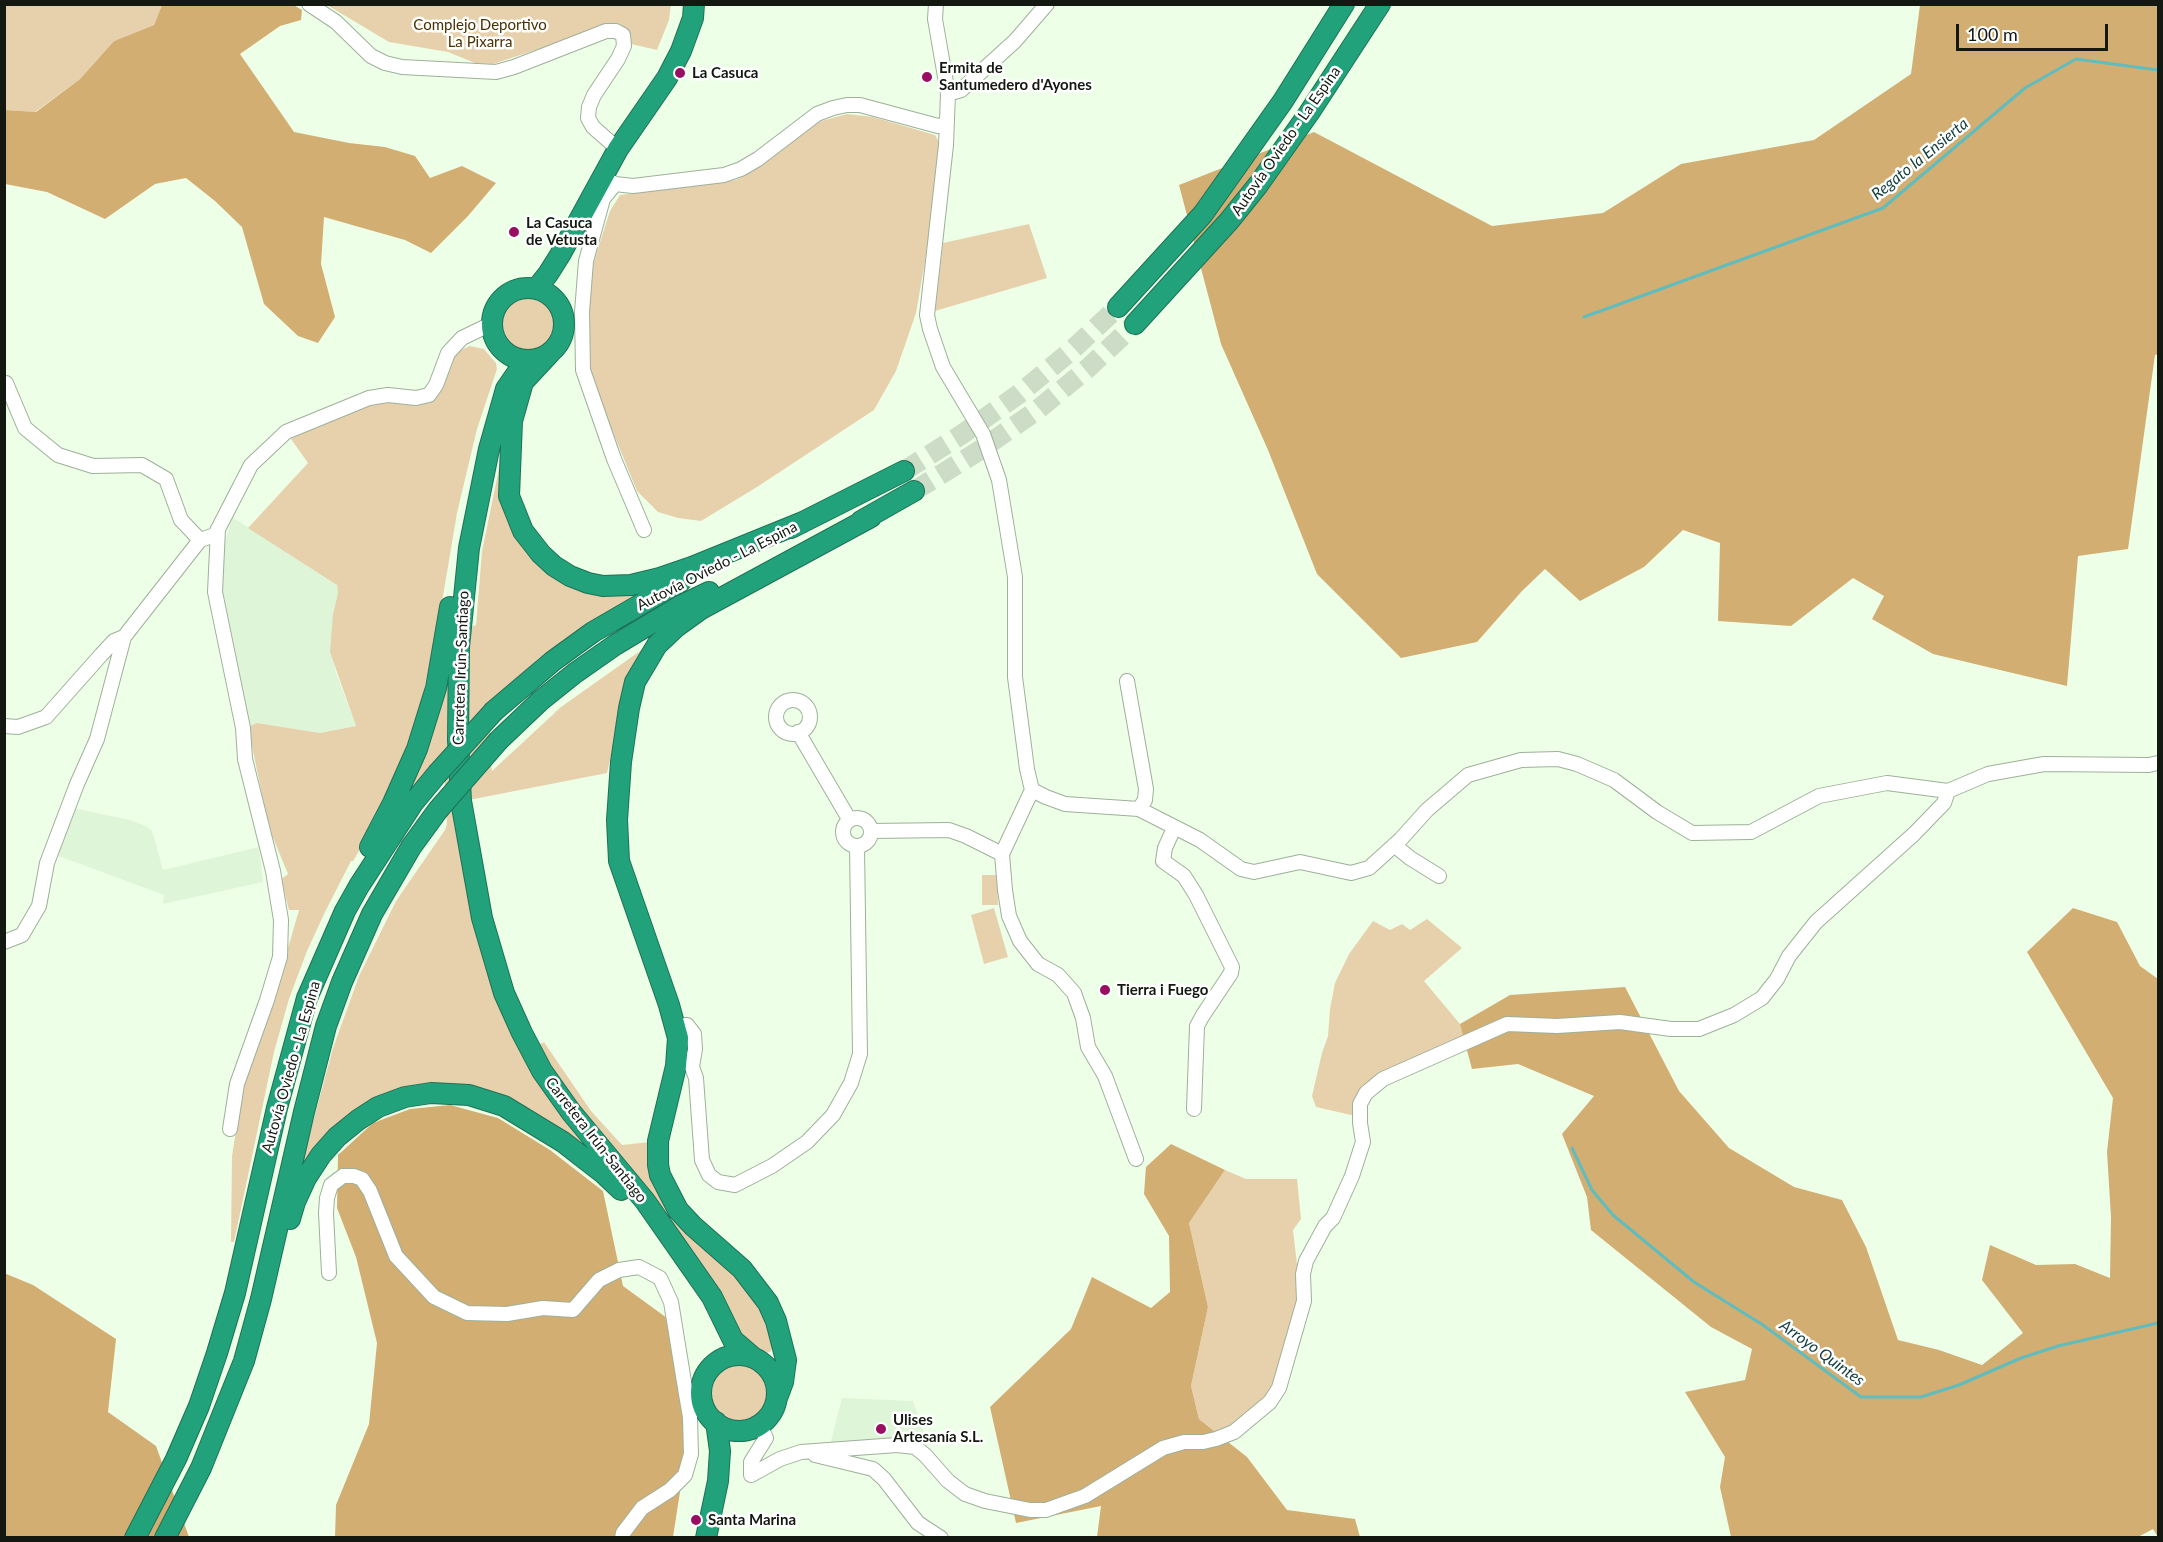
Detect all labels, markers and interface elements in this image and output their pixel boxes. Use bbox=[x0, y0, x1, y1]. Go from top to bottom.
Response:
scale bar bbox=[1959, 12, 2110, 50]
park label: Complejo Deportivo La Pixarra bbox=[413, 16, 547, 51]
text: 100 m bbox=[1967, 23, 2018, 45]
place label: Ermita de Santumedero d'Ayones bbox=[939, 59, 1092, 94]
street label: Autovía Oviedo - La Espina bbox=[1228, 63, 1344, 219]
place label: La Casuca bbox=[692, 64, 758, 82]
marker: La Casuca bbox=[673, 66, 687, 80]
marker: Ermita de Santumedero d'Ayones bbox=[920, 70, 934, 84]
water label: Regato la Ensierta bbox=[1868, 114, 1972, 204]
place label: La Casuca de Vetusta bbox=[526, 214, 597, 249]
marker: La Casuca de Vetusta bbox=[507, 225, 521, 239]
street label: Autovía Oviedo - La Espina bbox=[634, 518, 800, 614]
street label: Carretera Irún-Santiago bbox=[449, 591, 473, 745]
street label: Autovía Oviedo - La Espina bbox=[258, 979, 324, 1155]
place label: Tierra i Fuego bbox=[1117, 981, 1208, 999]
marker: Tierra i Fuego bbox=[1098, 983, 1112, 997]
street label: Carretera Irún-Santiago bbox=[541, 1074, 651, 1206]
water label: Arroyo Quintes bbox=[1776, 1316, 1868, 1390]
place label: Ulises Artesanía S.L. bbox=[893, 1411, 983, 1446]
marker: Ulises Artesanía S.L. bbox=[874, 1422, 888, 1436]
place label: Santa Marina bbox=[708, 1511, 796, 1529]
marker: Santa Marina bbox=[689, 1513, 703, 1527]

